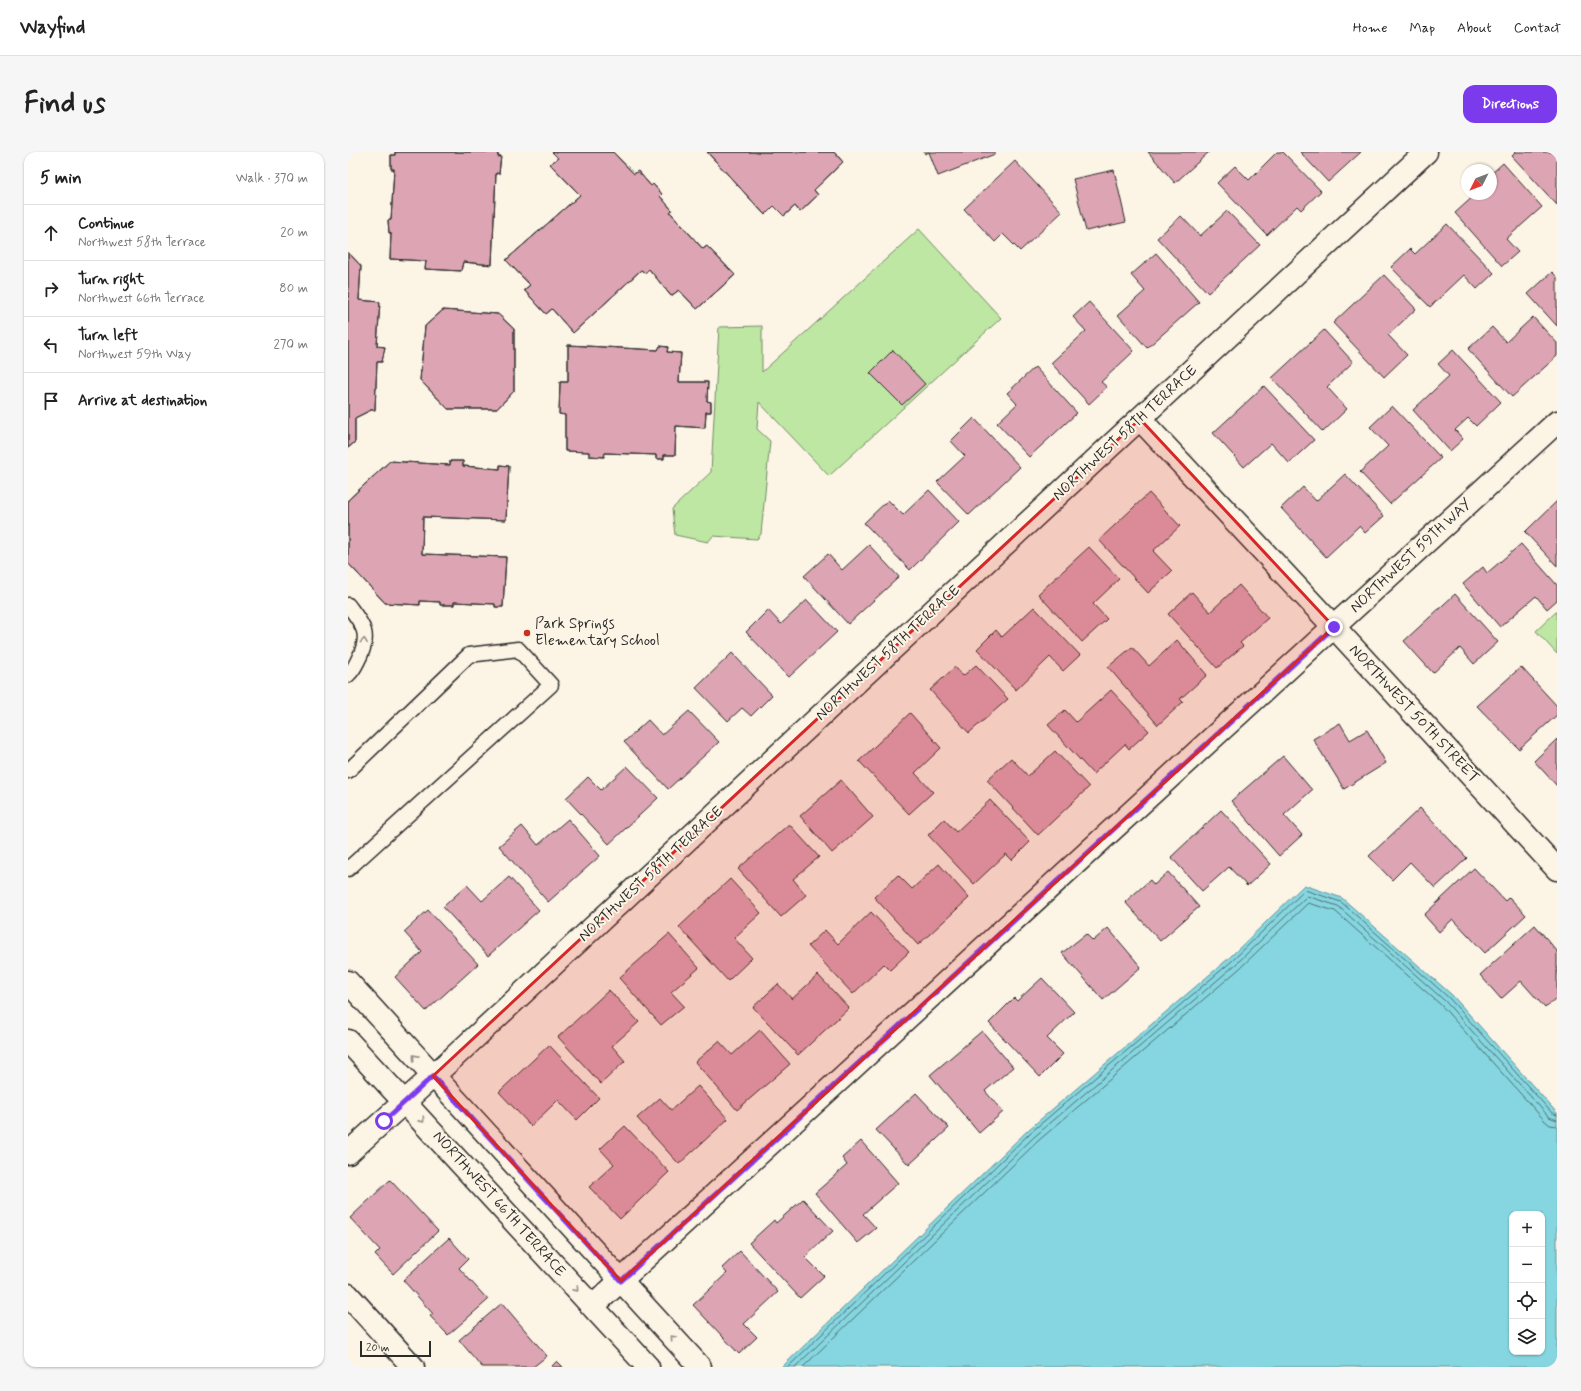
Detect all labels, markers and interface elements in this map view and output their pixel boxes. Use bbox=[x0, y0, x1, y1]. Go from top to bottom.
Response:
text: Wayfind bbox=[20, 15, 85, 40]
text: Home bbox=[1353, 19, 1387, 37]
text: Map bbox=[1409, 19, 1435, 37]
text: About bbox=[1457, 19, 1492, 37]
text: Contact bbox=[1514, 19, 1561, 37]
button: Directions bbox=[1463, 85, 1557, 123]
text: Find us bbox=[24, 86, 105, 123]
north arrow bbox=[1461, 164, 1497, 200]
text: 5 min bbox=[40, 167, 82, 189]
text: Walk · 370 m bbox=[236, 170, 308, 187]
text: Continue bbox=[78, 214, 134, 234]
icon: ahead bbox=[40, 222, 62, 244]
text: 20 m bbox=[280, 224, 308, 241]
text: Northwest 58th Terrace bbox=[78, 234, 206, 251]
text: Turn right bbox=[78, 270, 145, 290]
icon: right bbox=[40, 278, 62, 300]
text: 80 m bbox=[279, 280, 308, 297]
text: Northwest 66th Terrace bbox=[78, 290, 205, 307]
text: Turn left bbox=[78, 326, 138, 346]
icon: left bbox=[40, 334, 62, 356]
text: 270 m bbox=[273, 336, 308, 353]
text: Northwest 59th Way bbox=[78, 346, 191, 363]
street label: NORTHWEST 58TH TERRACE bbox=[1048, 360, 1202, 505]
icon: arrive bbox=[40, 390, 62, 412]
text: Arrive at destination bbox=[78, 391, 207, 411]
street label: NORTHWEST 59TH WAY bbox=[1346, 494, 1476, 618]
street label: NORTHWEST 58TH TERRACE bbox=[811, 580, 965, 725]
place label: Park Springs Elementary School bbox=[535, 614, 660, 651]
route end bbox=[1325, 618, 1343, 636]
marker: Park Springs Elementary School bbox=[522, 628, 532, 638]
one-way arrow bbox=[360, 638, 369, 644]
street label: NORTHWEST 50TH STREET bbox=[1344, 640, 1484, 788]
street label: NORTHWEST 58TH TERRACE bbox=[574, 801, 728, 946]
one-way arrow bbox=[413, 1054, 420, 1061]
route start bbox=[375, 1112, 393, 1130]
one-way arrow bbox=[418, 1116, 425, 1123]
street label: NORTHWEST 66TH TERRACE bbox=[428, 1127, 570, 1281]
map controls bbox=[1509, 1211, 1545, 1355]
button: + bbox=[1509, 1211, 1545, 1247]
button: − bbox=[1509, 1247, 1545, 1283]
button: locate bbox=[1509, 1283, 1545, 1319]
one-way arrow bbox=[572, 1284, 579, 1291]
button: layers bbox=[1509, 1319, 1545, 1355]
one-way arrow bbox=[671, 1335, 678, 1343]
scale bar bbox=[360, 1339, 431, 1358]
text: 20 m bbox=[366, 1341, 389, 1355]

